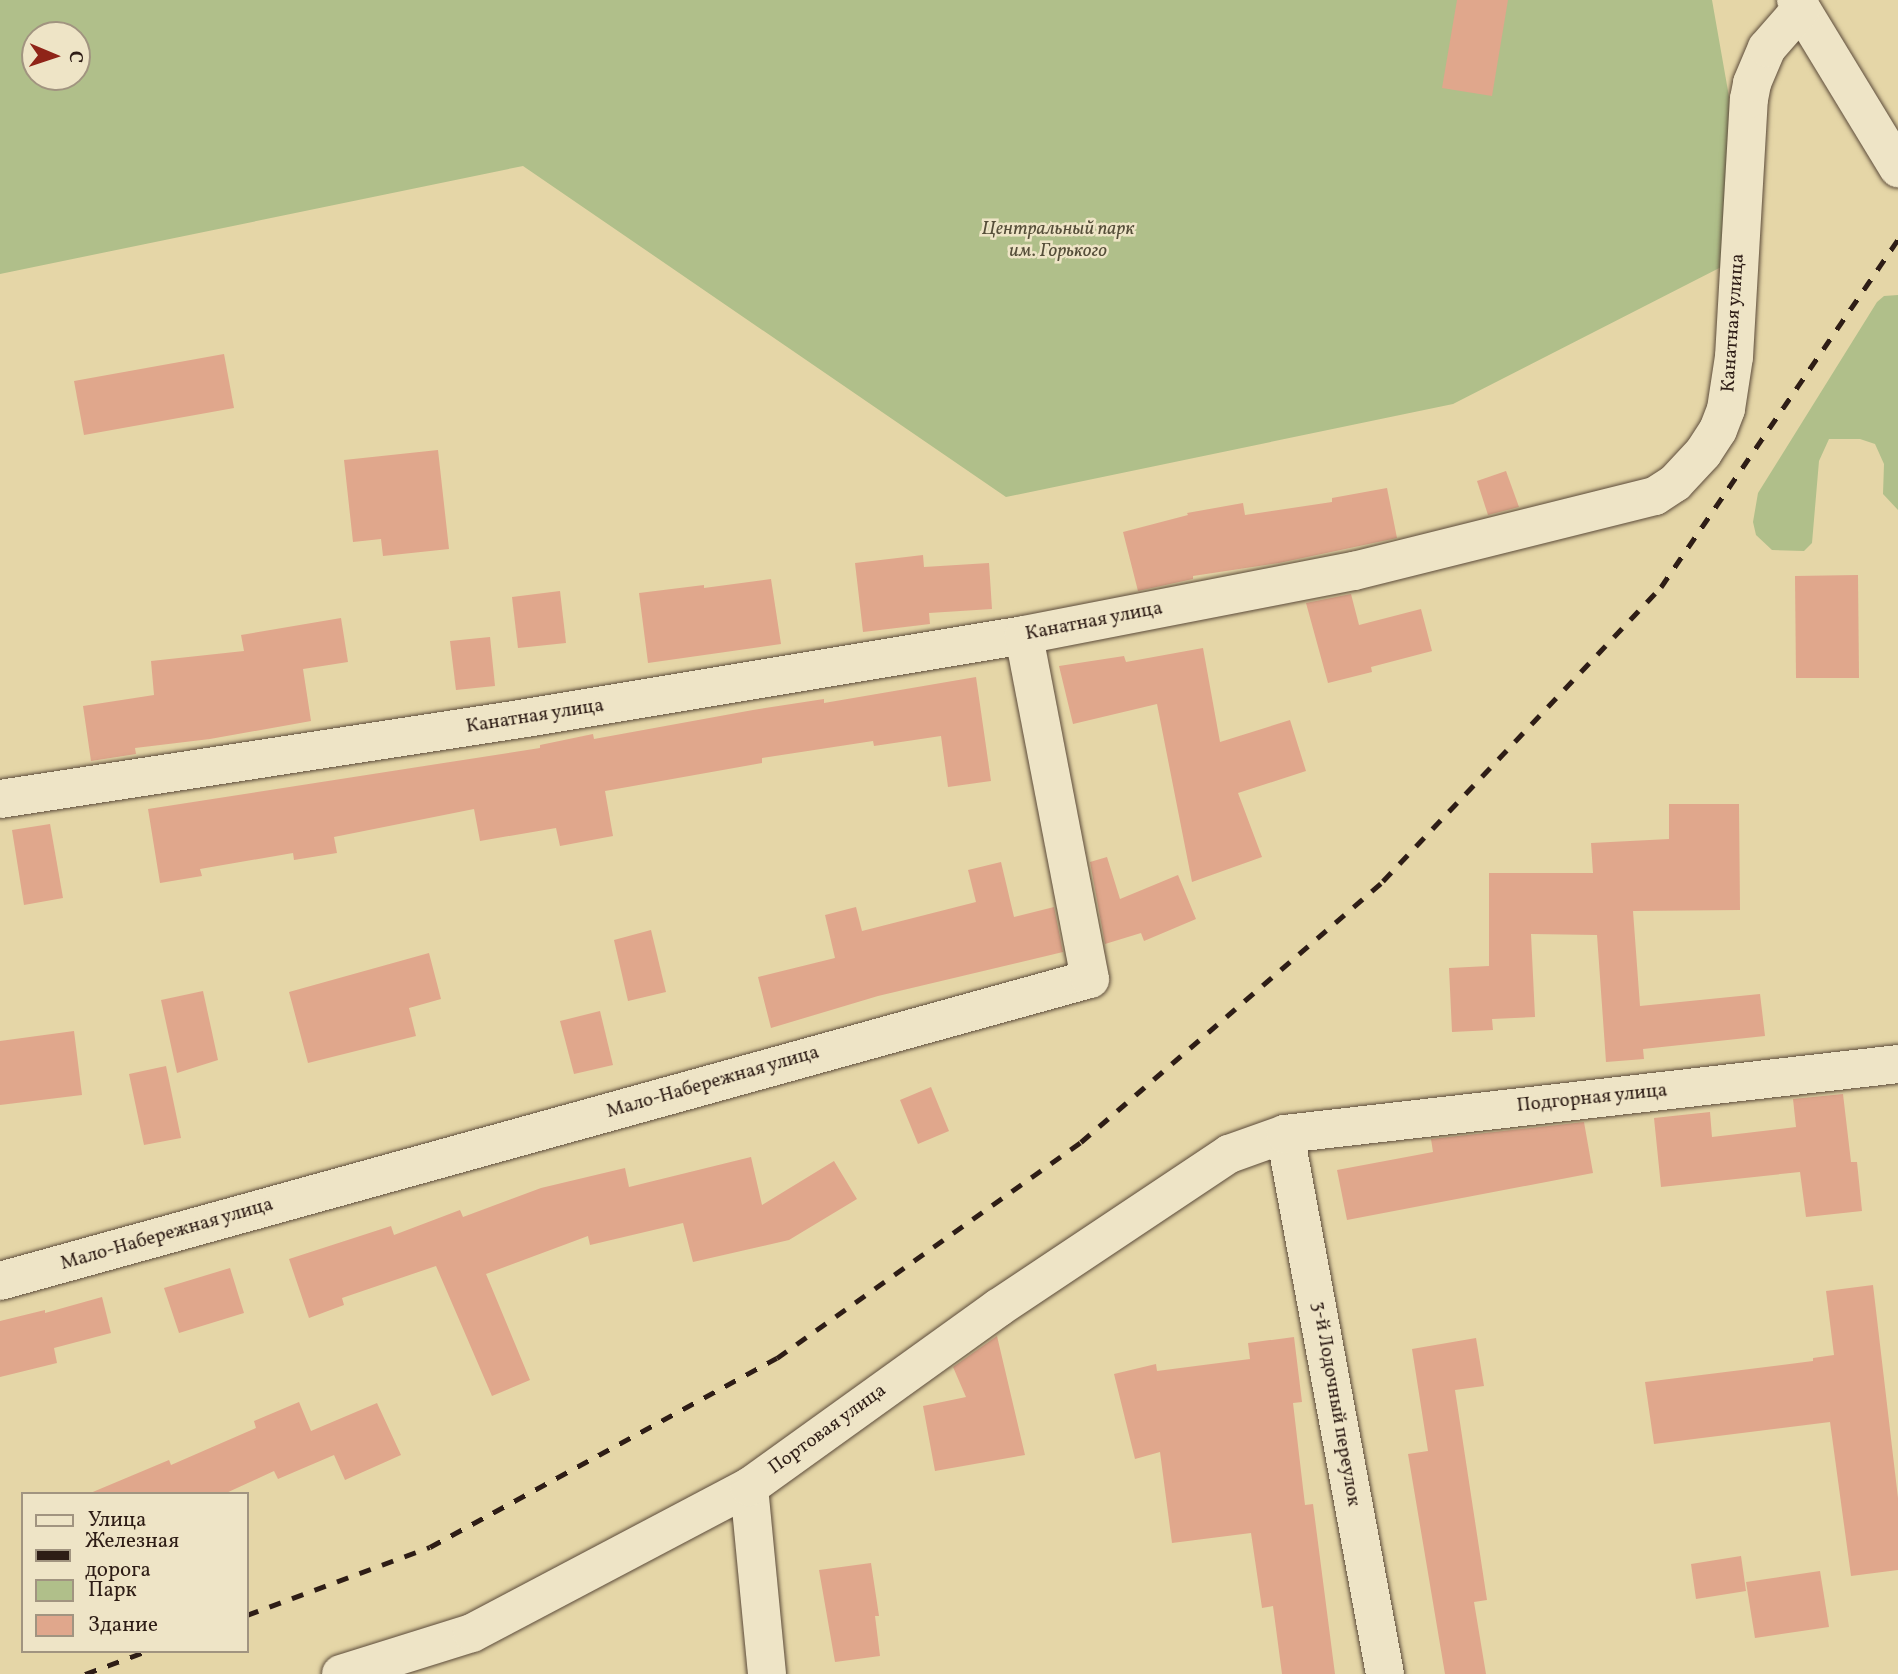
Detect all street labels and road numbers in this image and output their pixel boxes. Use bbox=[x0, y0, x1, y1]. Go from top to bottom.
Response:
street label: Канатная улица bbox=[1718, 253, 1750, 393]
street label: Канатная улица bbox=[1023, 597, 1165, 647]
street label: Канатная улица bbox=[464, 695, 606, 739]
street label: Мало-Набережная улица bbox=[604, 1042, 822, 1124]
street label: Подгорная улица bbox=[1515, 1080, 1669, 1118]
street label: Мало-Набережная улица bbox=[58, 1194, 276, 1276]
street label: 3-й Лодочный переулок bbox=[1306, 1300, 1364, 1508]
street label: Портовая улица bbox=[765, 1380, 891, 1480]

